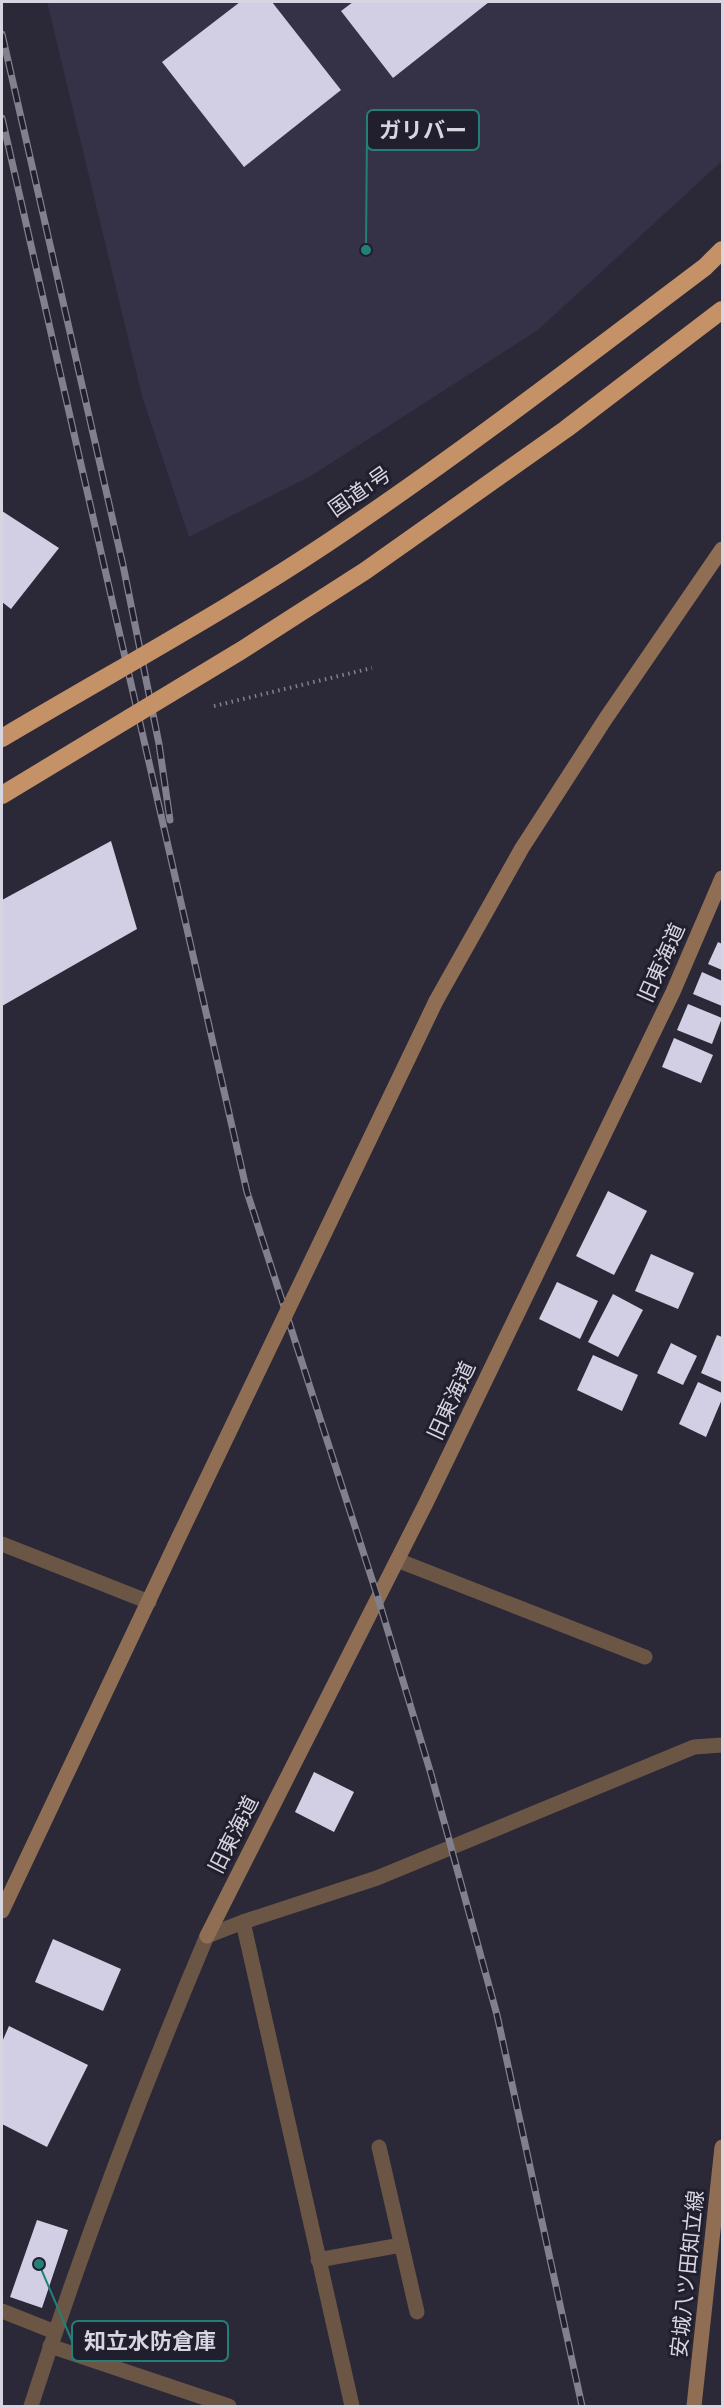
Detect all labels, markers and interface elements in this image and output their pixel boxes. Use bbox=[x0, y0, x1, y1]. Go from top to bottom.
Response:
callout: ガリバー bbox=[367, 110, 479, 150]
text: ガリバー bbox=[379, 119, 467, 142]
street label: 国道1号 bbox=[325, 462, 395, 521]
street label: 旧東海道 bbox=[634, 920, 689, 1006]
street label: 旧東海道 bbox=[424, 1358, 479, 1444]
street label: 旧東海道 bbox=[205, 1792, 262, 1877]
street label: 安城八ツ田知立線 bbox=[668, 2189, 707, 2359]
callout: 知立水防倉庫 bbox=[72, 2321, 228, 2361]
text: 知立水防倉庫 bbox=[84, 2330, 216, 2353]

